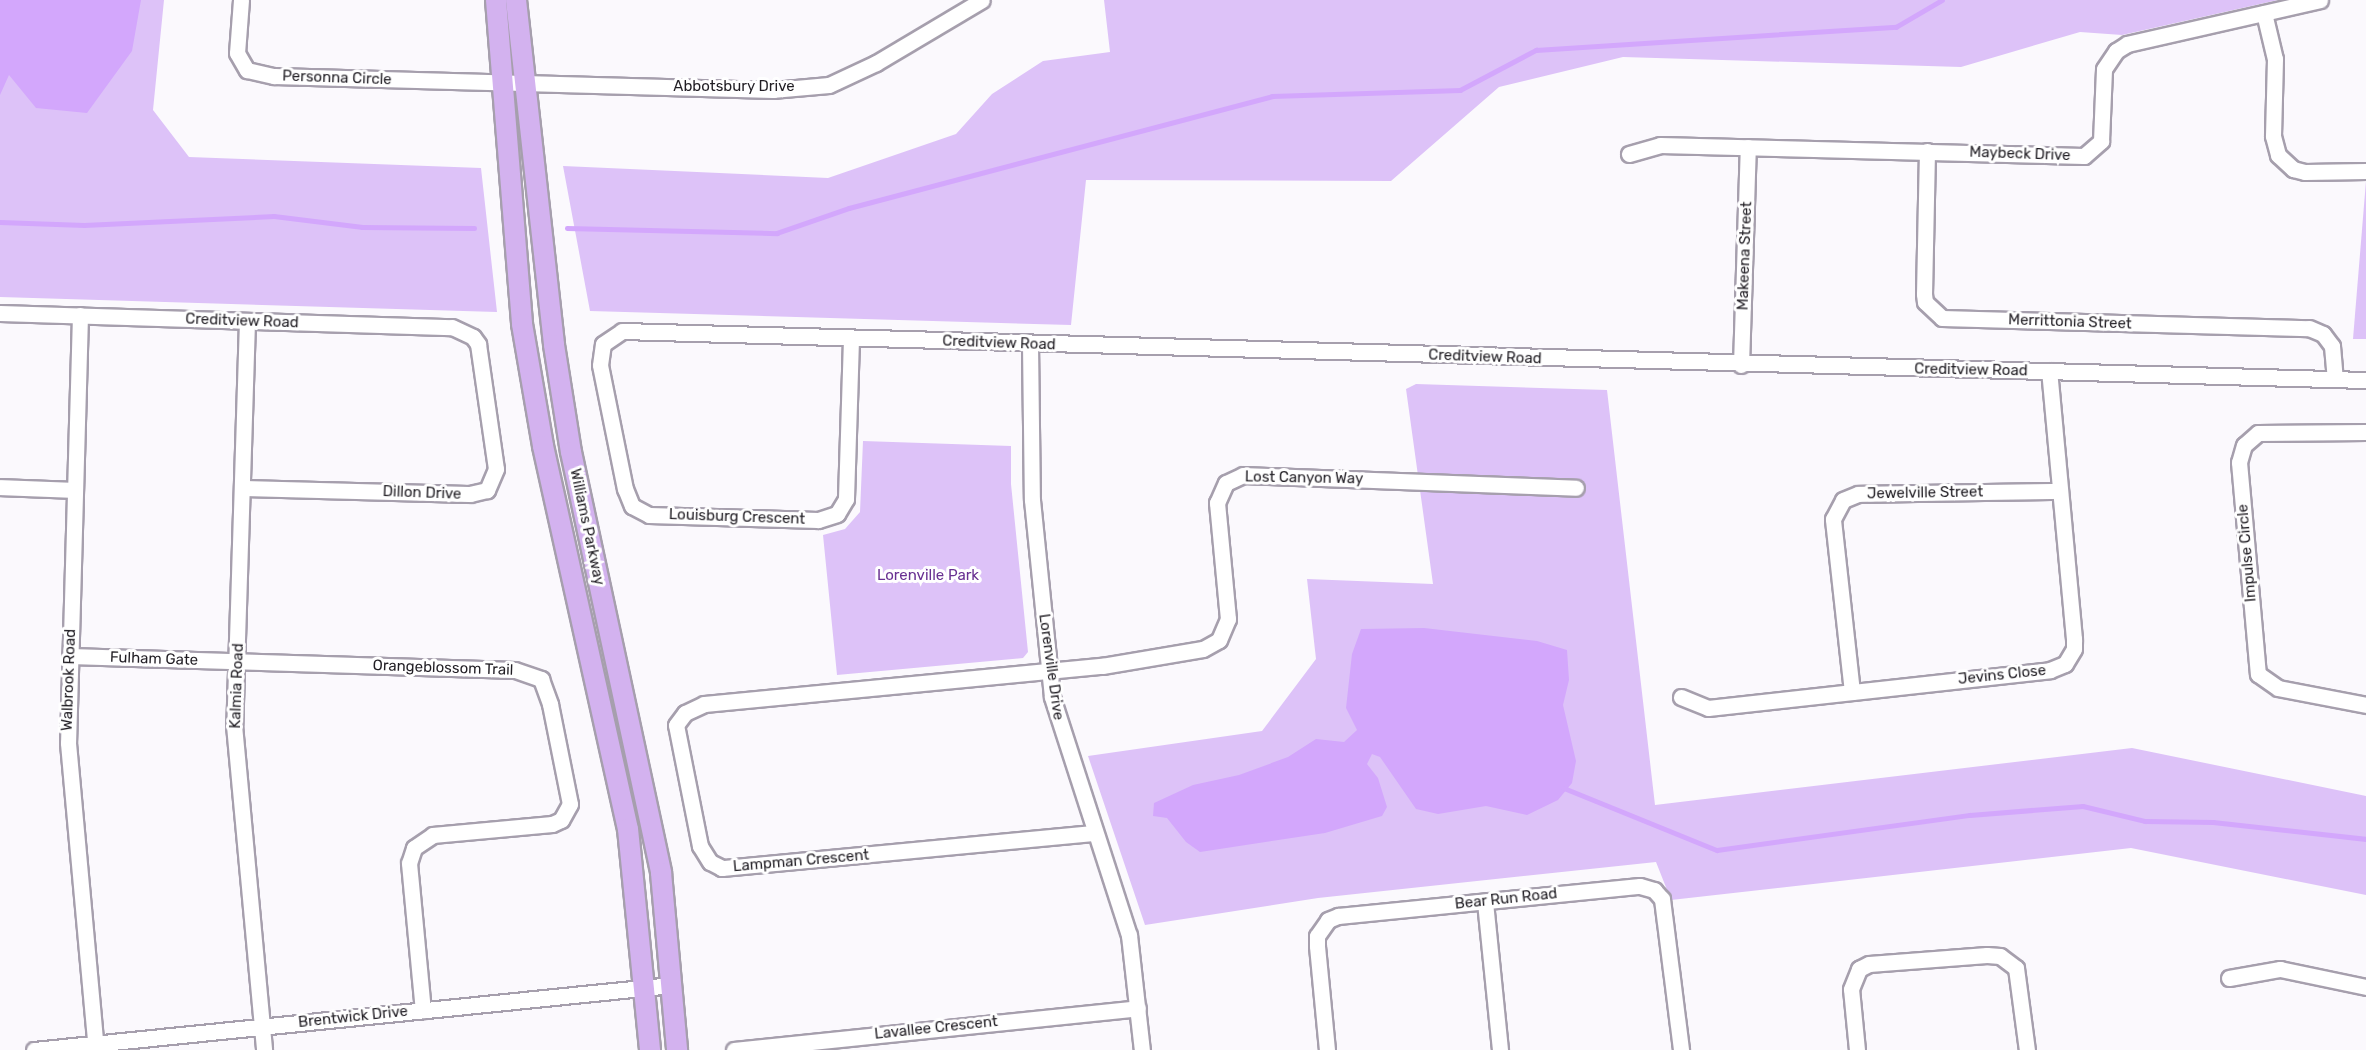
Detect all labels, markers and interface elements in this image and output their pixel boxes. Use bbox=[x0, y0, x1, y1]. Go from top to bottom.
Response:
street label: Personna Circle bbox=[282, 67, 392, 89]
street label: Abbotsbury Drive bbox=[673, 78, 795, 96]
street label: Maybeck Drive bbox=[1969, 143, 2071, 165]
street label: Makeena Street bbox=[1734, 201, 1756, 311]
street label: Creditview Road bbox=[185, 310, 299, 332]
street label: Merrittonia Street bbox=[2008, 311, 2132, 333]
street label: Creditview Road bbox=[942, 332, 1056, 354]
street label: Creditview Road bbox=[1428, 346, 1542, 368]
street label: Creditview Road bbox=[1914, 360, 2028, 380]
street label: Williams Parkway bbox=[566, 467, 608, 587]
street label: Lost Canyon Way bbox=[1245, 468, 1363, 488]
street label: Dillon Drive bbox=[382, 483, 462, 503]
street label: Jewelville Street bbox=[1867, 483, 1983, 503]
street label: Impulse Circle bbox=[2234, 503, 2260, 603]
street label: Louisburg Crescent bbox=[669, 506, 805, 528]
park label: Lorenville Park bbox=[877, 567, 979, 585]
street label: Lorenville Drive bbox=[1035, 613, 1067, 721]
street label: Walbrook Road bbox=[58, 629, 80, 731]
street label: Kalmia Road bbox=[227, 643, 247, 729]
street label: Fulham Gate bbox=[110, 648, 198, 670]
street label: Orangeblossom Trail bbox=[372, 657, 514, 679]
street label: Jevins Close bbox=[1957, 661, 2047, 689]
street label: Lampman Crescent bbox=[732, 846, 870, 876]
street label: Bear Run Road bbox=[1454, 885, 1558, 913]
street label: Brentwick Drive bbox=[297, 1002, 409, 1032]
street label: Lavallee Crescent bbox=[874, 1013, 998, 1043]

